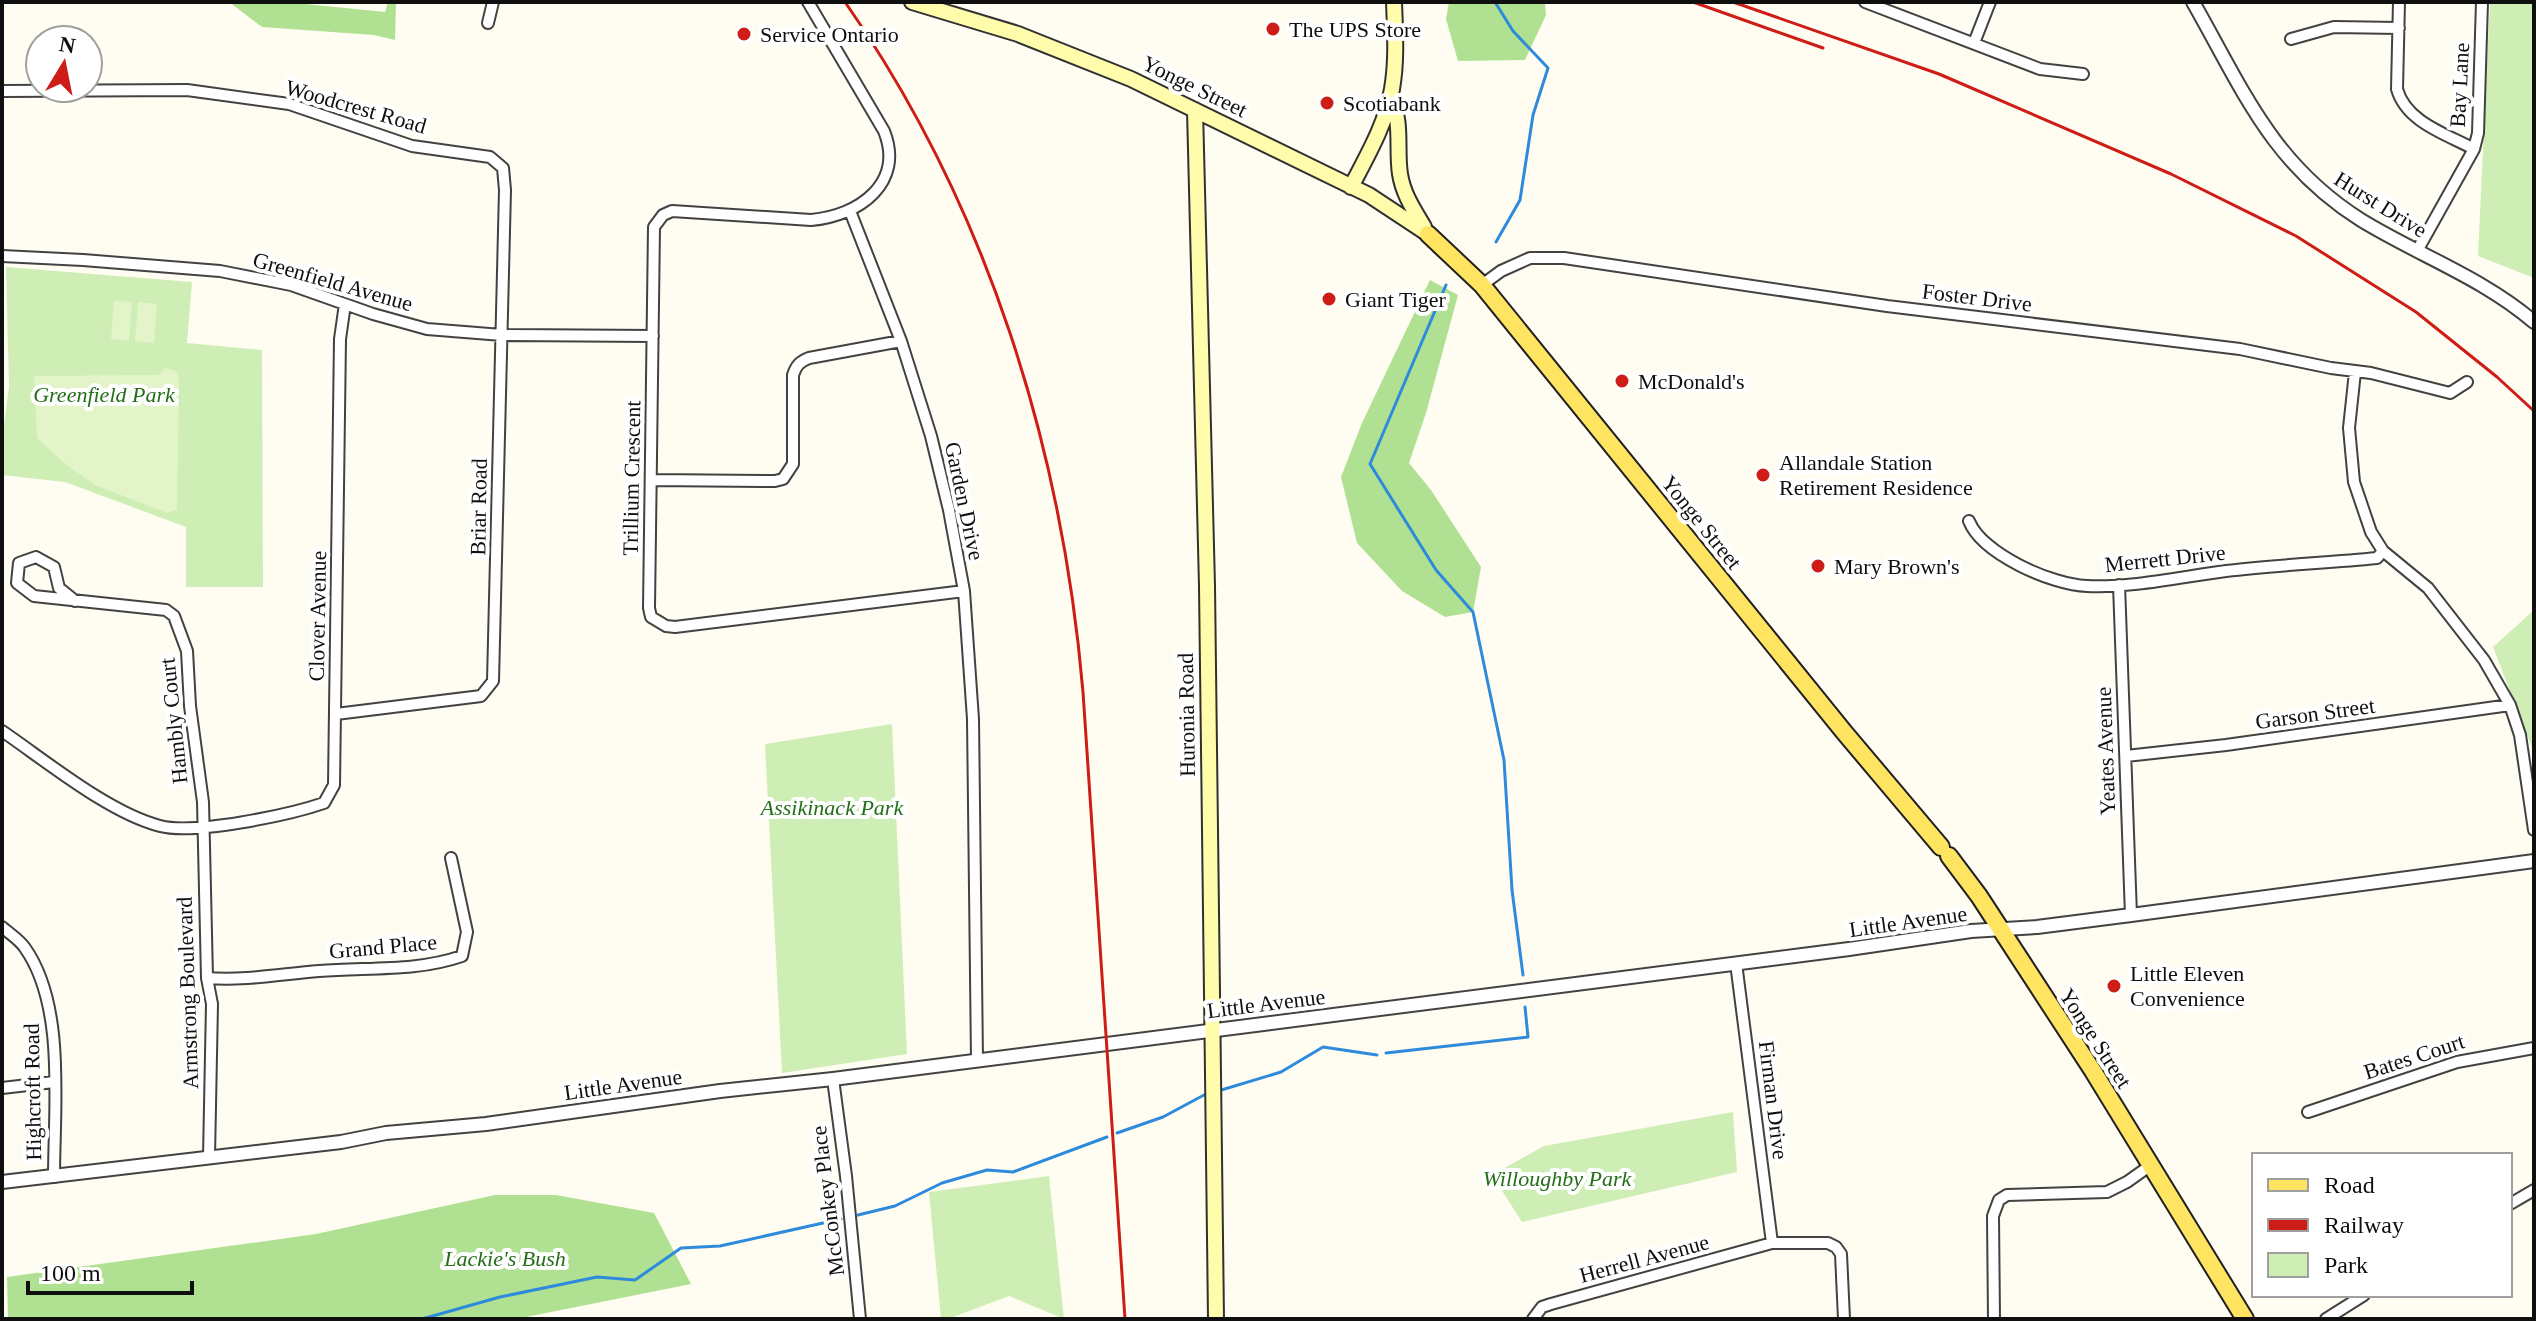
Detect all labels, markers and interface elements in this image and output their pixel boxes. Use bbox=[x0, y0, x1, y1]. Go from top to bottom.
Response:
place label: The UPS Store bbox=[1289, 17, 1421, 42]
marker: The UPS Store bbox=[1264, 20, 1282, 38]
place label: Service Ontario bbox=[760, 22, 899, 47]
north arrow bbox=[24, 24, 104, 104]
marker: Service Ontario bbox=[735, 25, 753, 43]
text: N bbox=[57, 31, 77, 59]
street label: Bay Lane bbox=[2445, 42, 2474, 128]
street label: Yonge Street bbox=[1138, 50, 1251, 123]
street label: Woodcrest Road bbox=[282, 74, 429, 139]
place label: Scotiabank bbox=[1343, 91, 1441, 116]
marker: Scotiabank bbox=[1318, 94, 1336, 112]
street label: Hurst Drive bbox=[2330, 166, 2432, 243]
street label: Greenfield Avenue bbox=[250, 247, 416, 316]
street label: Foster Drive bbox=[1921, 278, 2033, 317]
place label: Giant Tiger bbox=[1345, 287, 1447, 312]
marker: Giant Tiger bbox=[1320, 290, 1338, 308]
place label: McDonald's bbox=[1638, 369, 1745, 394]
marker: McDonald's bbox=[1613, 372, 1631, 390]
park label: Greenfield Park bbox=[33, 382, 176, 407]
street label: Trillium Crescent bbox=[618, 400, 645, 556]
street label: Garden Drive bbox=[940, 440, 989, 563]
place label: Allandale Station Retirement Residence bbox=[1779, 450, 1973, 500]
street label: Briar Road bbox=[465, 458, 492, 556]
marker: Allandale Station Retirement Residence bbox=[1754, 466, 1772, 484]
street label: Yonge Street bbox=[1656, 470, 1747, 574]
street label: Merrett Drive bbox=[2103, 540, 2227, 577]
street label: Clover Avenue bbox=[304, 550, 331, 682]
place label: Mary Brown's bbox=[1834, 554, 1960, 579]
marker: Mary Brown's bbox=[1809, 557, 1827, 575]
street label: Huronia Road bbox=[1173, 653, 1200, 777]
street label: Hambly Court bbox=[154, 657, 193, 785]
street label: Yeates Avenue bbox=[2091, 686, 2120, 816]
street label: Garson Street bbox=[2254, 693, 2376, 734]
park label: Assikinack Park bbox=[759, 795, 904, 820]
street label: Armstrong Boulevard bbox=[172, 896, 203, 1090]
street label: Little Avenue bbox=[1848, 901, 1969, 942]
street label: Grand Place bbox=[328, 929, 438, 964]
place label: Little Eleven Convenience bbox=[2130, 961, 2245, 1011]
marker: Little Eleven Convenience bbox=[2105, 977, 2123, 995]
street label: Little Avenue bbox=[1206, 984, 1327, 1023]
street label: Yonge Street bbox=[2054, 984, 2137, 1093]
street label: Highcroft Road bbox=[19, 1023, 46, 1161]
street label: Bates Court bbox=[2361, 1028, 2468, 1085]
street label: Firman Drive bbox=[1754, 1039, 1793, 1161]
street label: Little Avenue bbox=[563, 1064, 684, 1105]
street label: McConkey Place bbox=[806, 1125, 849, 1277]
legend bbox=[2252, 1153, 2512, 1297]
park label: Willoughby Park bbox=[1483, 1166, 1632, 1191]
text: Road bbox=[2324, 1172, 2375, 1198]
text: Railway bbox=[2324, 1212, 2404, 1238]
street label: Herrell Avenue bbox=[1576, 1229, 1712, 1288]
scale bar bbox=[28, 1245, 192, 1295]
park label: Lackie's Bush bbox=[443, 1246, 566, 1271]
text: Park bbox=[2324, 1252, 2368, 1278]
text: 100 m bbox=[40, 1260, 101, 1286]

